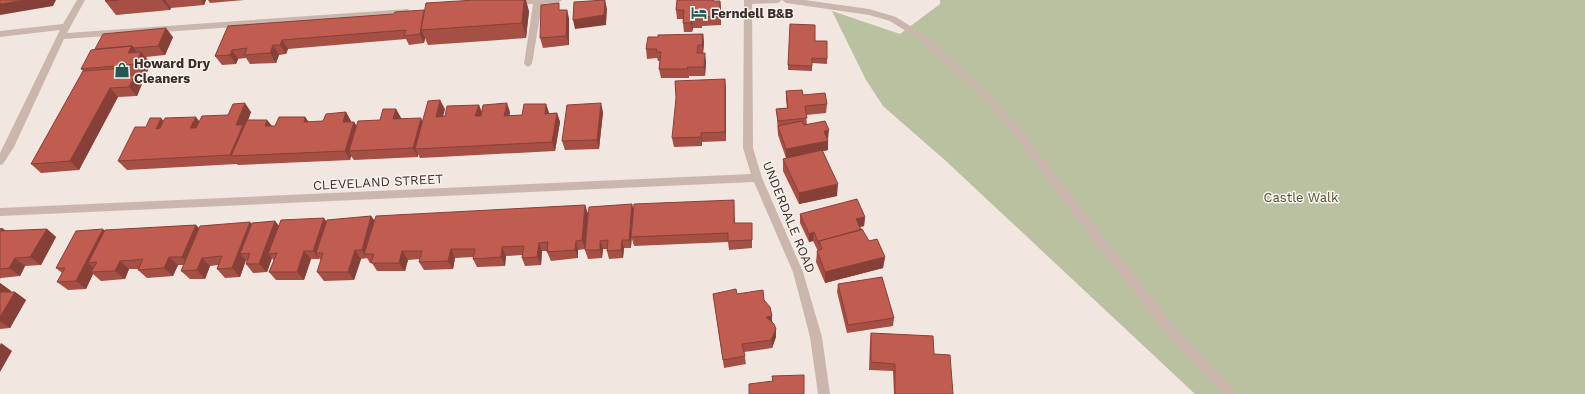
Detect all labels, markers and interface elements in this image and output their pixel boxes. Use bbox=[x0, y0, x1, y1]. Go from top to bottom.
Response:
hotel icon: Ferndell B&B bbox=[690, 4, 708, 22]
place label: Ferndell B&B bbox=[711, 6, 793, 21]
place label: Howard Dry Cleaners bbox=[134, 56, 211, 86]
shop icon: Howard Dry Cleaners bbox=[113, 61, 131, 79]
street label: UNDERDALE ROAD bbox=[760, 159, 818, 275]
street label: CLEVELAND STREET bbox=[313, 171, 444, 193]
park label: Castle Walk bbox=[1264, 190, 1339, 205]

